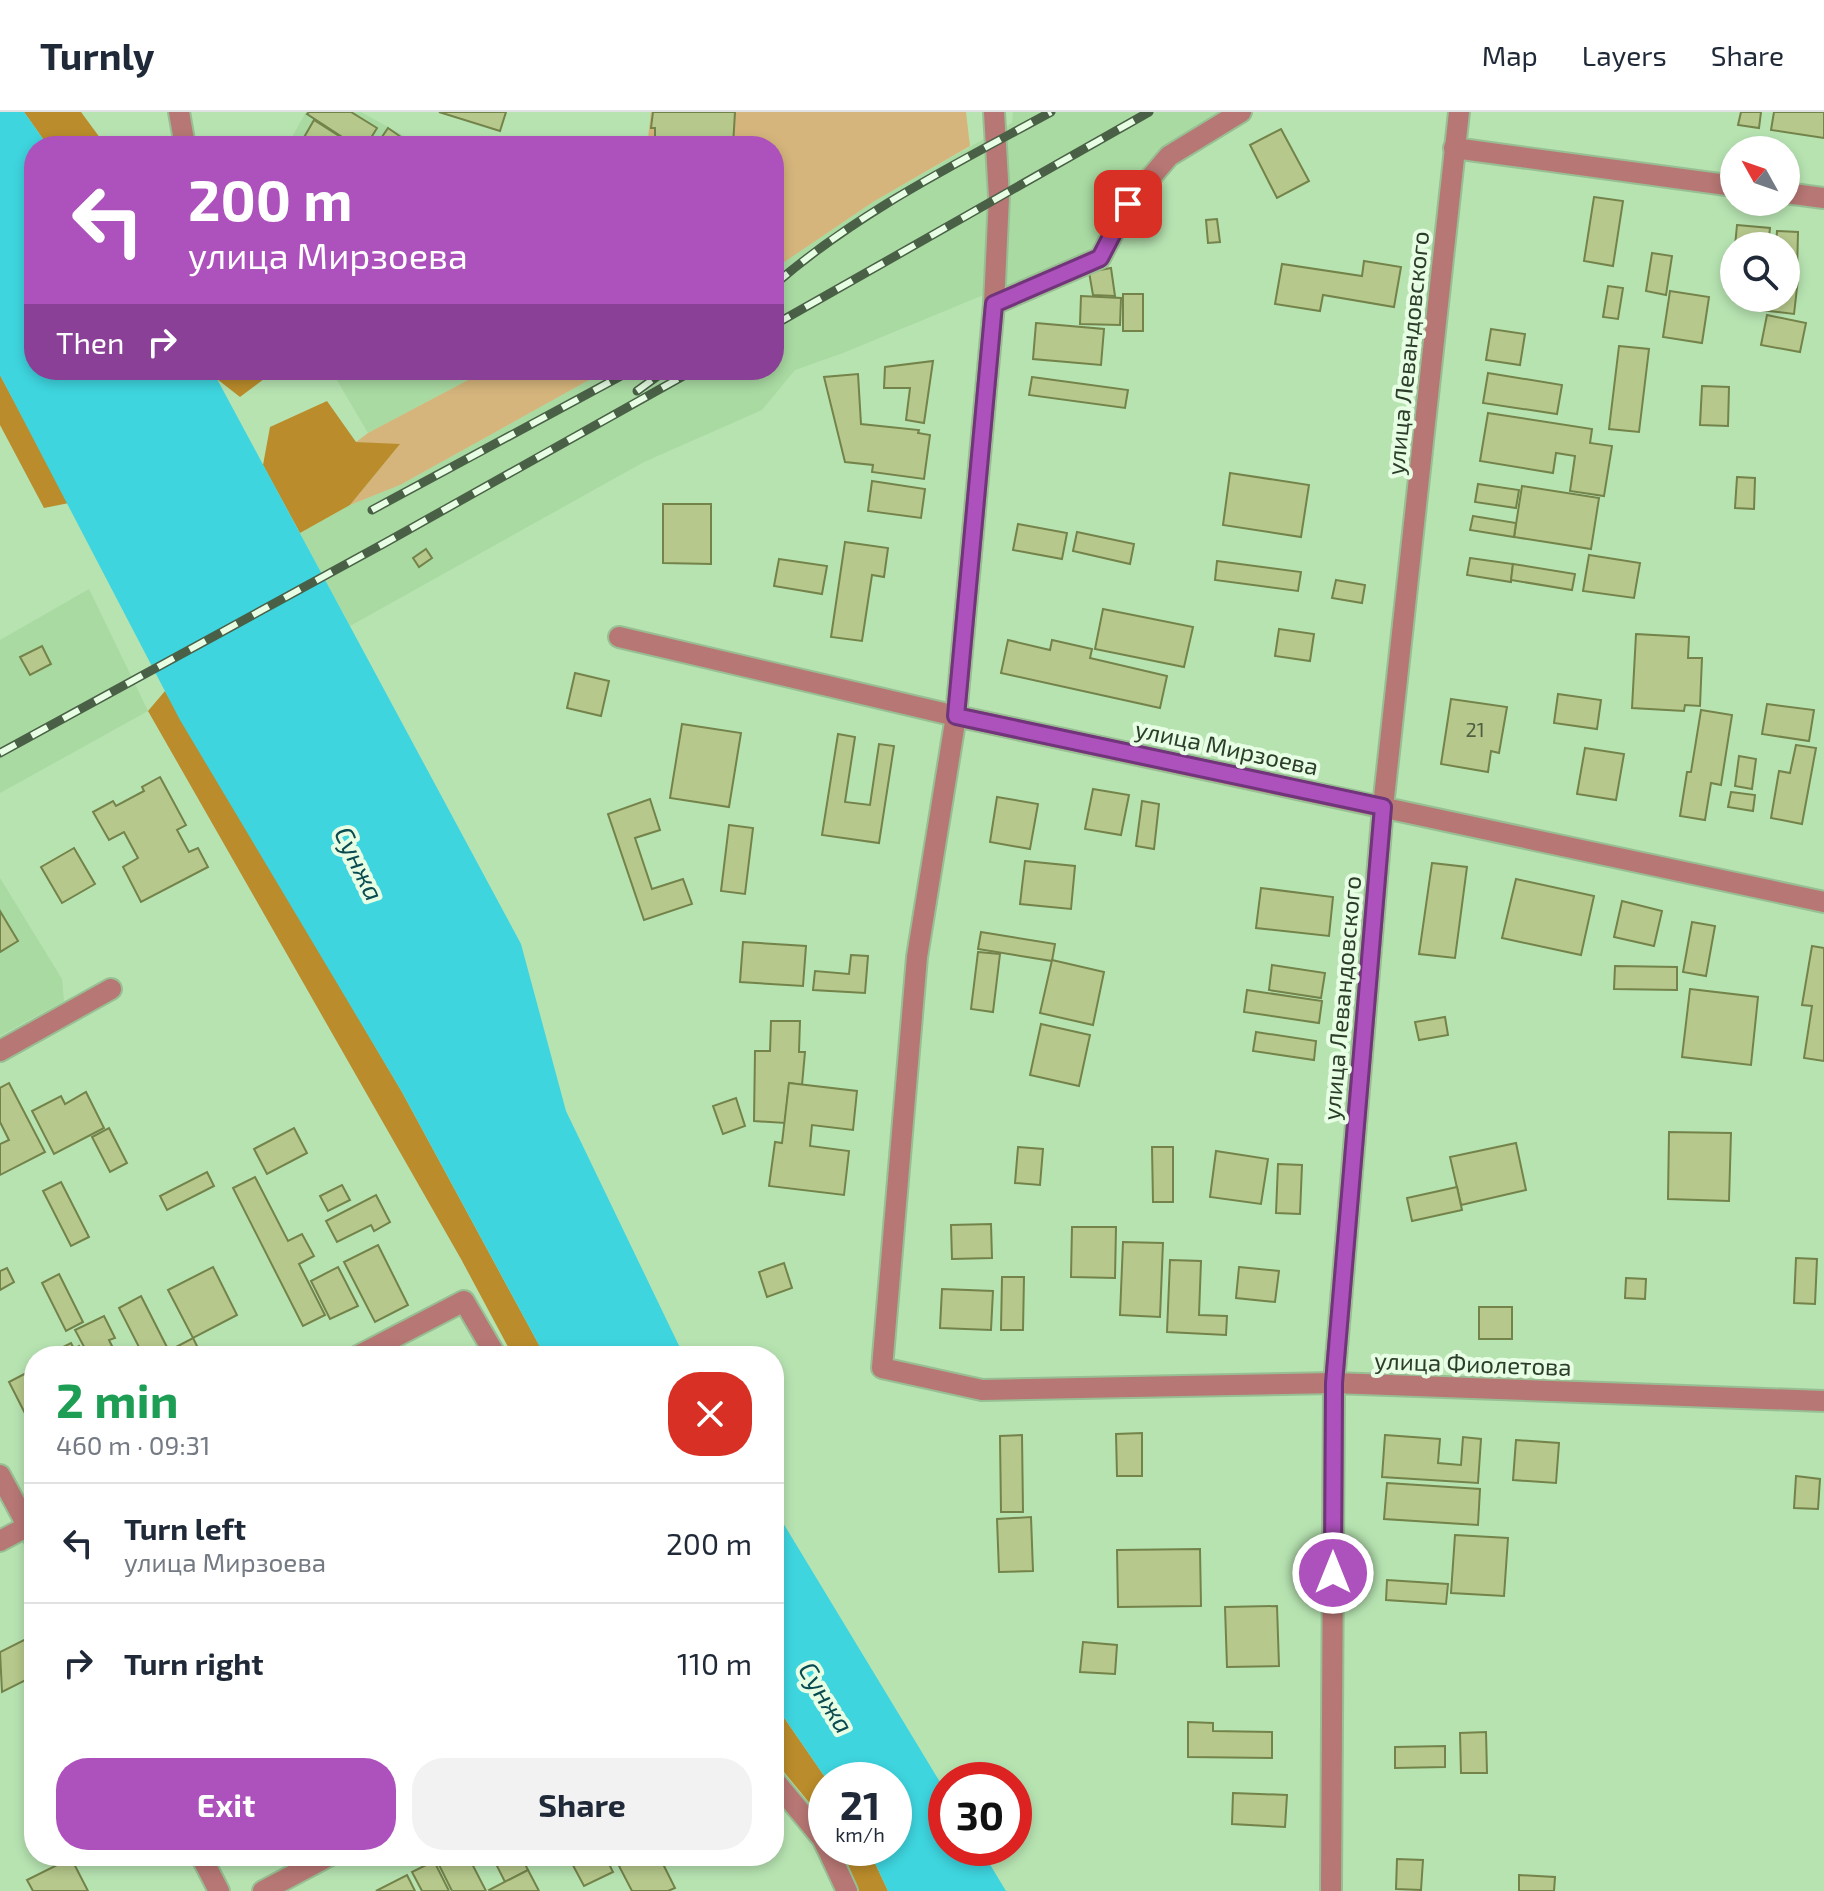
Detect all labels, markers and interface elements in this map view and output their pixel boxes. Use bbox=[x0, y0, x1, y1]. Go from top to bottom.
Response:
text: Turnly bbox=[40, 32, 155, 78]
text: Map bbox=[1482, 38, 1538, 72]
text: Layers bbox=[1582, 38, 1667, 72]
text: Share bbox=[1711, 38, 1784, 72]
north arrow bbox=[1720, 136, 1800, 216]
map controls bbox=[1720, 136, 1800, 312]
text: 200 m bbox=[188, 165, 353, 232]
icon: left bbox=[56, 168, 160, 272]
pin bbox=[1094, 170, 1162, 238]
icon: arrive bbox=[1106, 182, 1150, 226]
street label: улица Левандовского bbox=[1380, 230, 1435, 477]
button: search bbox=[1720, 232, 1800, 312]
text: улица Мирзоева bbox=[188, 233, 468, 276]
icon: right bbox=[140, 320, 184, 364]
text: Then bbox=[56, 324, 124, 360]
street label: улица Мирзоева bbox=[1133, 713, 1321, 782]
house number: 21 bbox=[1465, 717, 1485, 741]
water label: Сунжа bbox=[329, 821, 391, 905]
street label: улица Левандовского bbox=[1316, 875, 1367, 1122]
street label: улица Фиолетова bbox=[1374, 1345, 1572, 1382]
text: 2 min bbox=[56, 1370, 179, 1428]
button: close bbox=[668, 1372, 752, 1456]
text: 460 m · 09:31 bbox=[56, 1429, 210, 1460]
text: Turn left bbox=[124, 1510, 246, 1546]
icon: left bbox=[56, 1521, 100, 1565]
text: 200 m bbox=[666, 1525, 752, 1561]
position arrow bbox=[1291, 1531, 1375, 1615]
text: улица Мирзоева bbox=[124, 1546, 326, 1577]
icon: right bbox=[56, 1641, 100, 1685]
text: Turn right bbox=[124, 1645, 264, 1681]
text: 110 m bbox=[677, 1645, 752, 1681]
water label: Сунжа bbox=[793, 1656, 861, 1738]
button: Exit bbox=[56, 1758, 396, 1850]
button: Share bbox=[412, 1758, 752, 1850]
speed limit sign: 30 bbox=[928, 1762, 1032, 1866]
text: 21 bbox=[840, 1780, 880, 1828]
text: km/h bbox=[835, 1822, 885, 1846]

